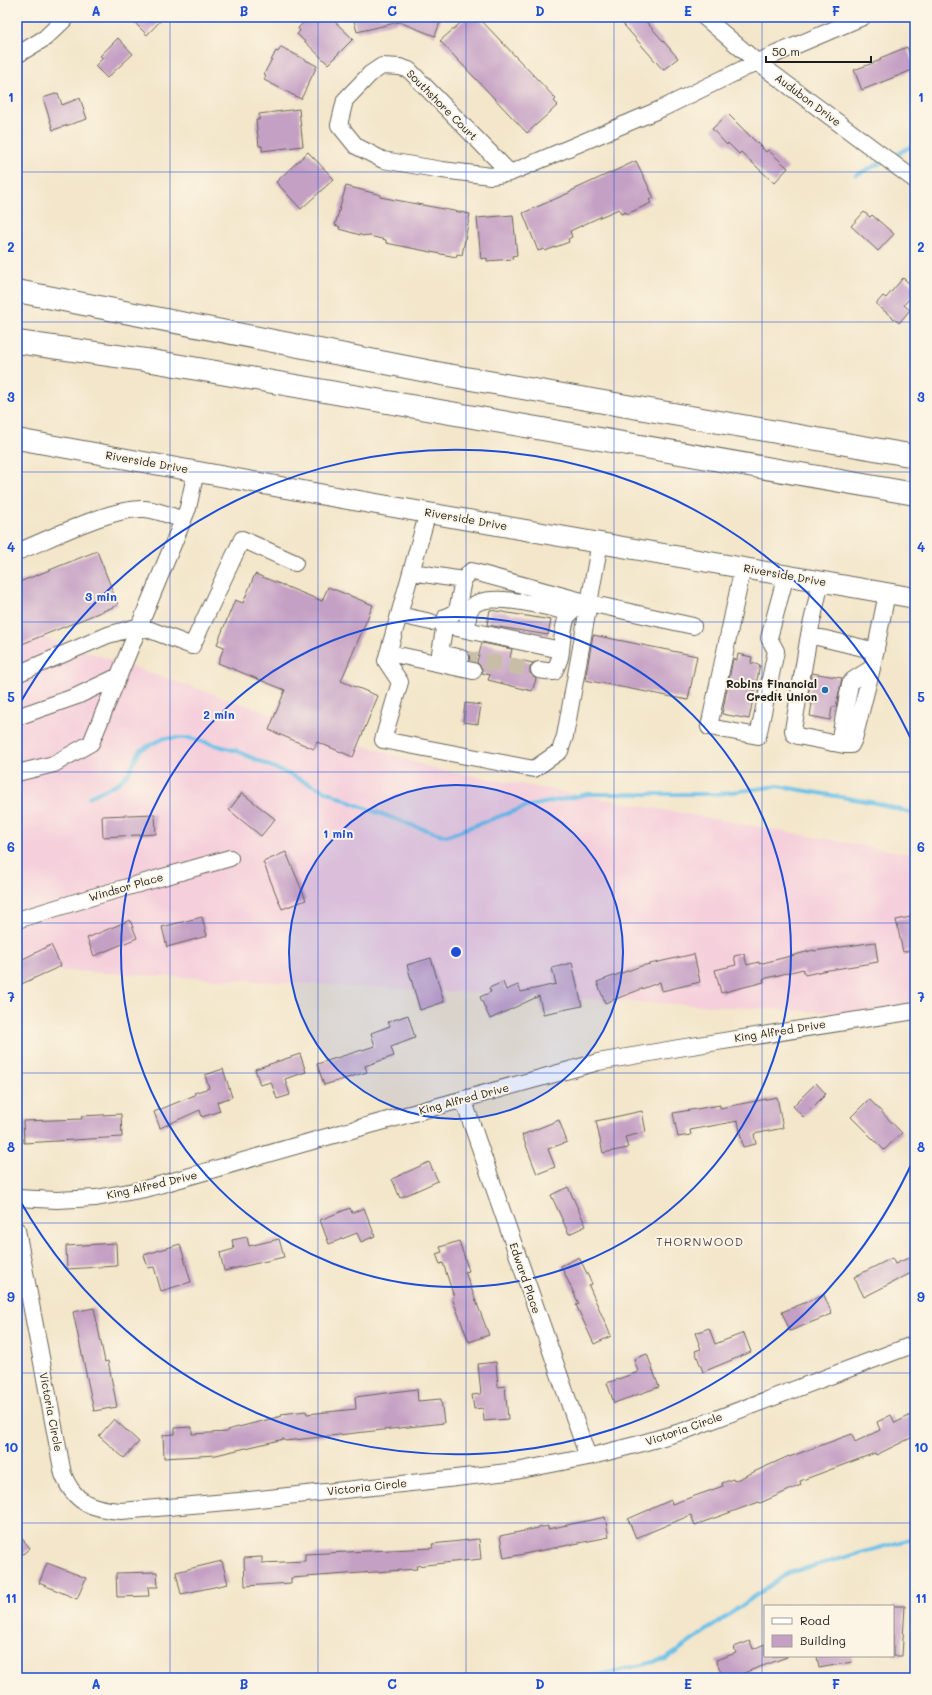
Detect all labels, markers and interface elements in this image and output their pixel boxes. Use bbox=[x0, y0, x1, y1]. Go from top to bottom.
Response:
text: A bbox=[91, 2, 101, 19]
text: B bbox=[240, 2, 249, 19]
text: C bbox=[387, 2, 397, 19]
text: D bbox=[535, 2, 545, 19]
text: E bbox=[684, 2, 692, 19]
text: F bbox=[832, 2, 840, 19]
scale bar bbox=[766, 38, 871, 64]
text: 50 m bbox=[772, 43, 800, 59]
street label: Southshore Court bbox=[404, 66, 481, 143]
street label: Audubon Drive bbox=[772, 70, 844, 129]
text: 1 bbox=[8, 88, 14, 105]
text: 1 bbox=[918, 88, 924, 105]
text: 2 bbox=[7, 238, 15, 255]
text: 2 bbox=[917, 238, 925, 255]
text: 3 bbox=[7, 388, 15, 405]
text: 3 bbox=[917, 388, 925, 405]
street label: Riverside Drive bbox=[105, 447, 190, 476]
street label: Riverside Drive bbox=[424, 504, 509, 533]
text: 4 bbox=[7, 538, 15, 555]
text: 4 bbox=[917, 538, 925, 555]
street label: Riverside Drive bbox=[743, 560, 828, 589]
text: 3 min bbox=[85, 588, 117, 604]
place label: Robins Financial Credit Union bbox=[726, 676, 817, 704]
marker: Robins Financial Credit Union bbox=[820, 685, 830, 695]
text: 5 bbox=[7, 688, 15, 705]
text: 5 bbox=[917, 688, 925, 705]
text: 2 min bbox=[203, 706, 235, 722]
text: 1 min bbox=[323, 825, 353, 841]
text: 6 bbox=[7, 838, 15, 855]
text: 6 bbox=[917, 838, 925, 855]
street label: Windsor Place bbox=[87, 869, 165, 904]
centre of rings bbox=[449, 945, 463, 959]
text: 7 bbox=[7, 988, 15, 1005]
text: 7 bbox=[917, 988, 925, 1005]
street label: King Alfred Drive bbox=[733, 1016, 827, 1045]
street label: King Alfred Drive bbox=[417, 1079, 511, 1118]
text: 8 bbox=[7, 1138, 15, 1155]
text: 8 bbox=[917, 1138, 925, 1155]
street label: King Alfred Drive bbox=[105, 1167, 199, 1202]
district label: THORNWOOD bbox=[656, 1233, 744, 1249]
street label: Edward Place bbox=[506, 1240, 545, 1316]
text: 9 bbox=[7, 1288, 15, 1305]
text: 9 bbox=[917, 1288, 925, 1305]
street label: Victoria Circle bbox=[36, 1371, 67, 1453]
street label: Victoria Circle bbox=[643, 1408, 724, 1449]
text: 10 bbox=[4, 1438, 18, 1455]
text: 10 bbox=[914, 1438, 928, 1455]
street label: Victoria Circle bbox=[326, 1475, 408, 1498]
text: 11 bbox=[5, 1589, 17, 1606]
text: 11 bbox=[915, 1589, 927, 1606]
legend bbox=[764, 1605, 894, 1657]
text: Road bbox=[800, 1612, 830, 1628]
text: Building bbox=[800, 1632, 846, 1648]
text: A bbox=[91, 1675, 101, 1692]
text: B bbox=[240, 1675, 249, 1692]
text: C bbox=[387, 1675, 397, 1692]
text: D bbox=[535, 1675, 545, 1692]
text: E bbox=[684, 1675, 692, 1692]
text: F bbox=[832, 1675, 840, 1692]

